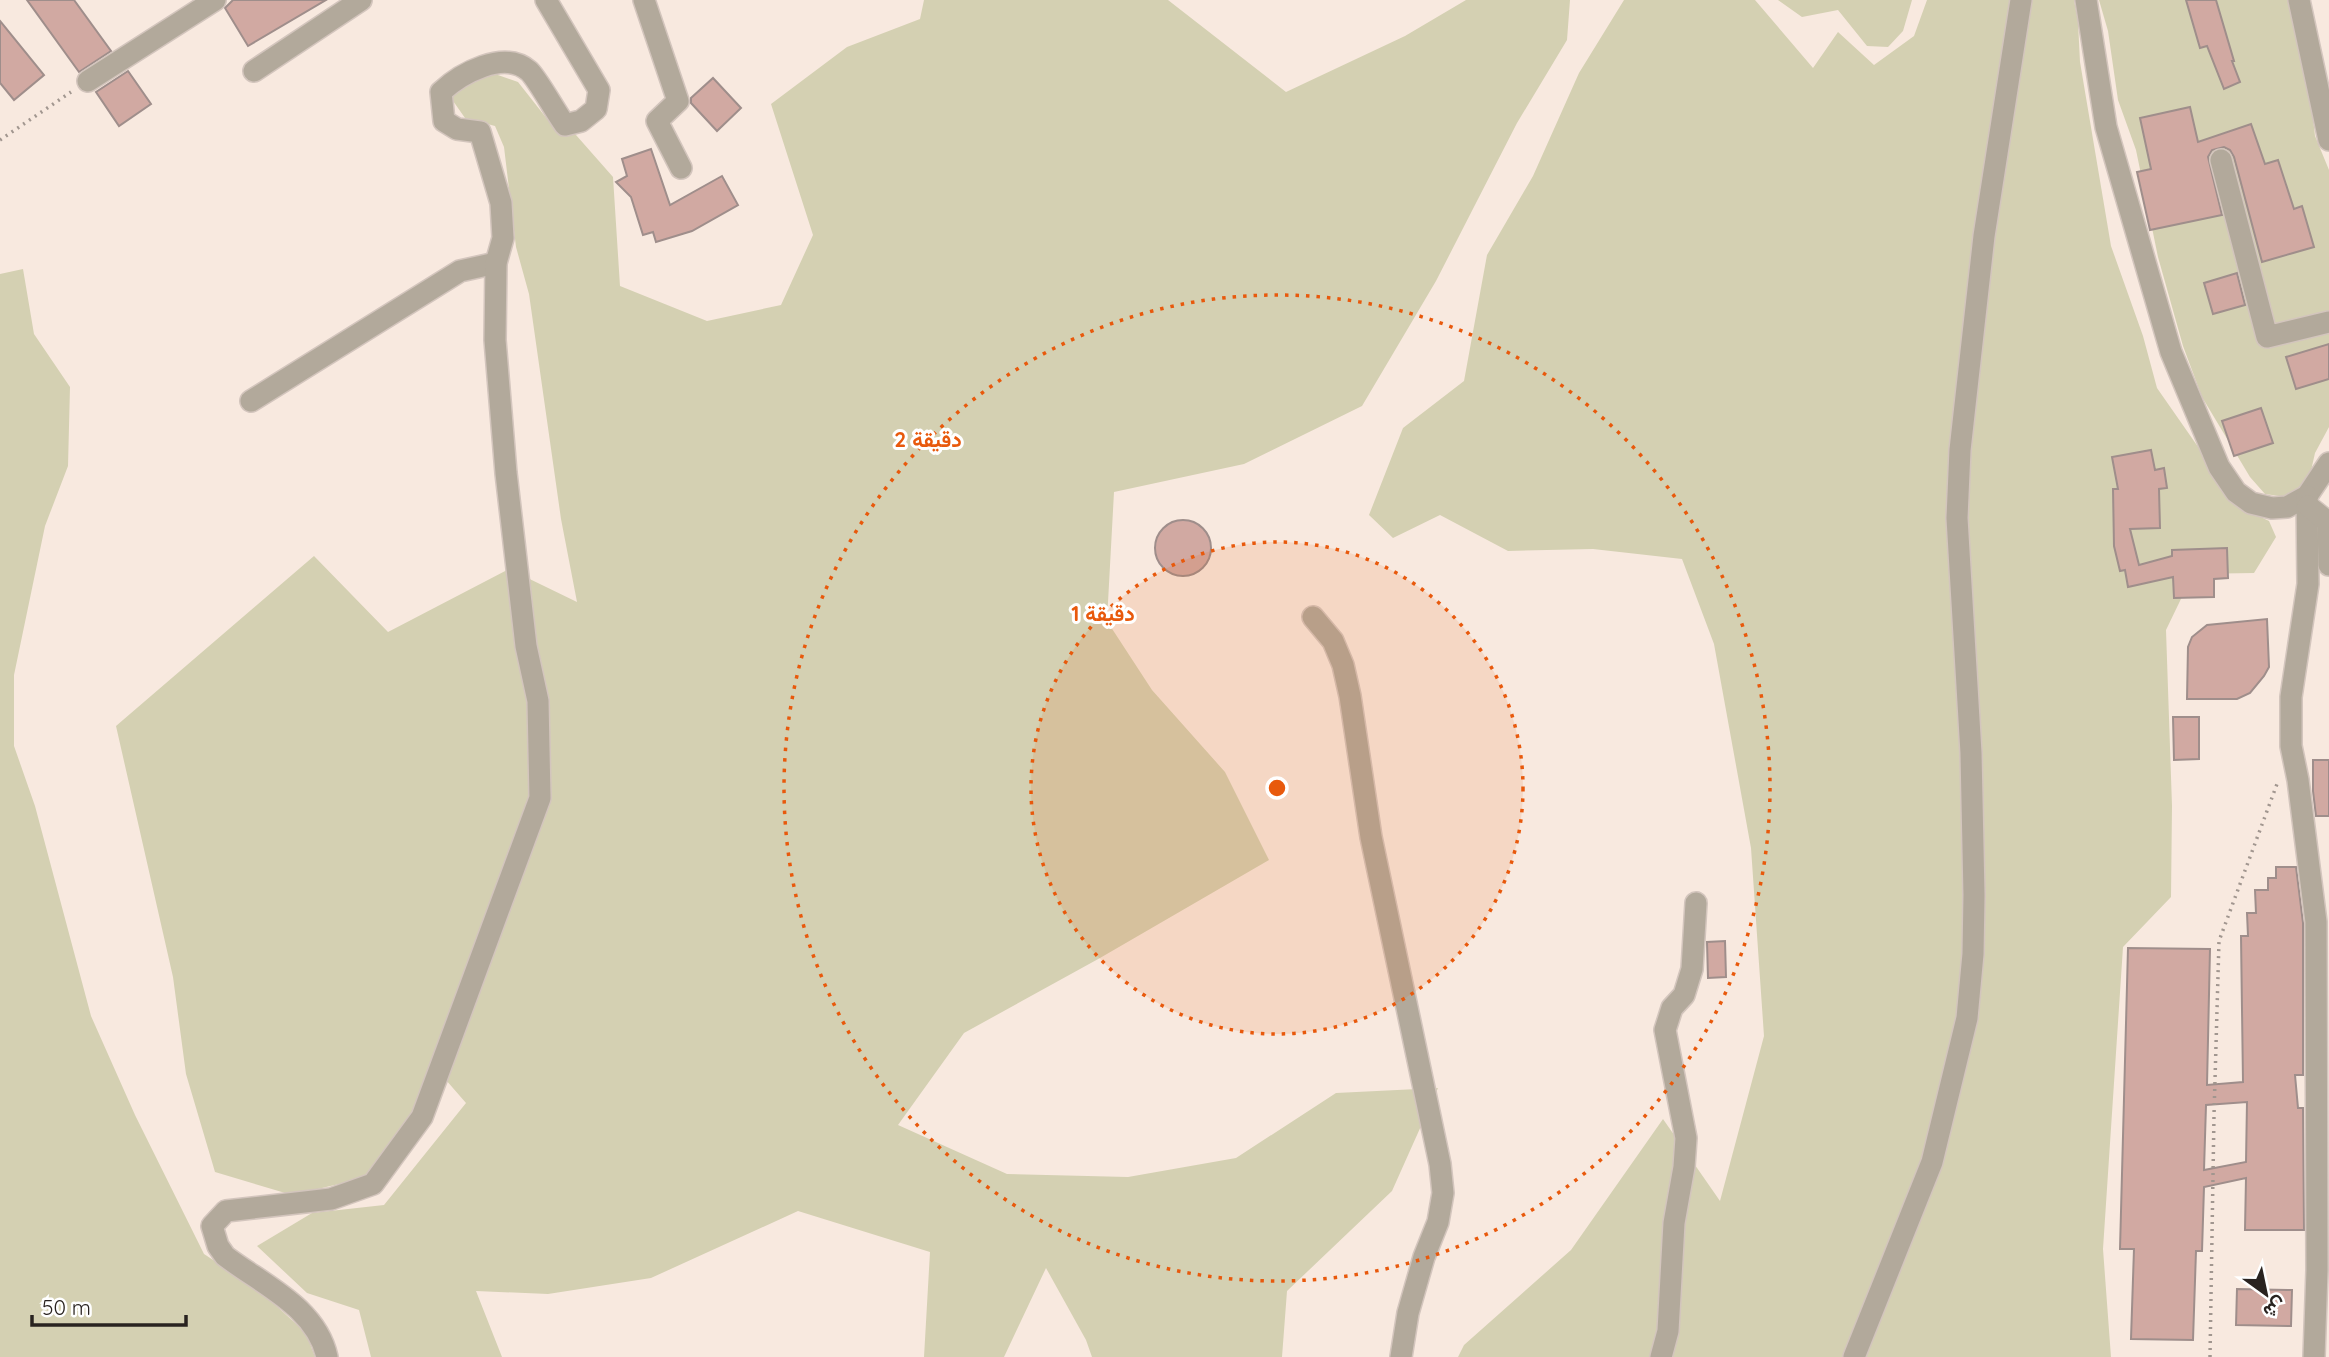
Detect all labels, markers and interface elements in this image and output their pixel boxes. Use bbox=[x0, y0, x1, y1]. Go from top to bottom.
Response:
text: 2 دقيقة bbox=[894, 426, 962, 452]
text: 1 دقيقة bbox=[1071, 600, 1135, 626]
centre of rings bbox=[1265, 776, 1289, 800]
north arrow bbox=[2231, 1259, 2301, 1329]
scale bar bbox=[32, 1284, 186, 1328]
text: ش bbox=[2259, 1292, 2291, 1325]
text: 50 m bbox=[42, 1294, 91, 1320]

